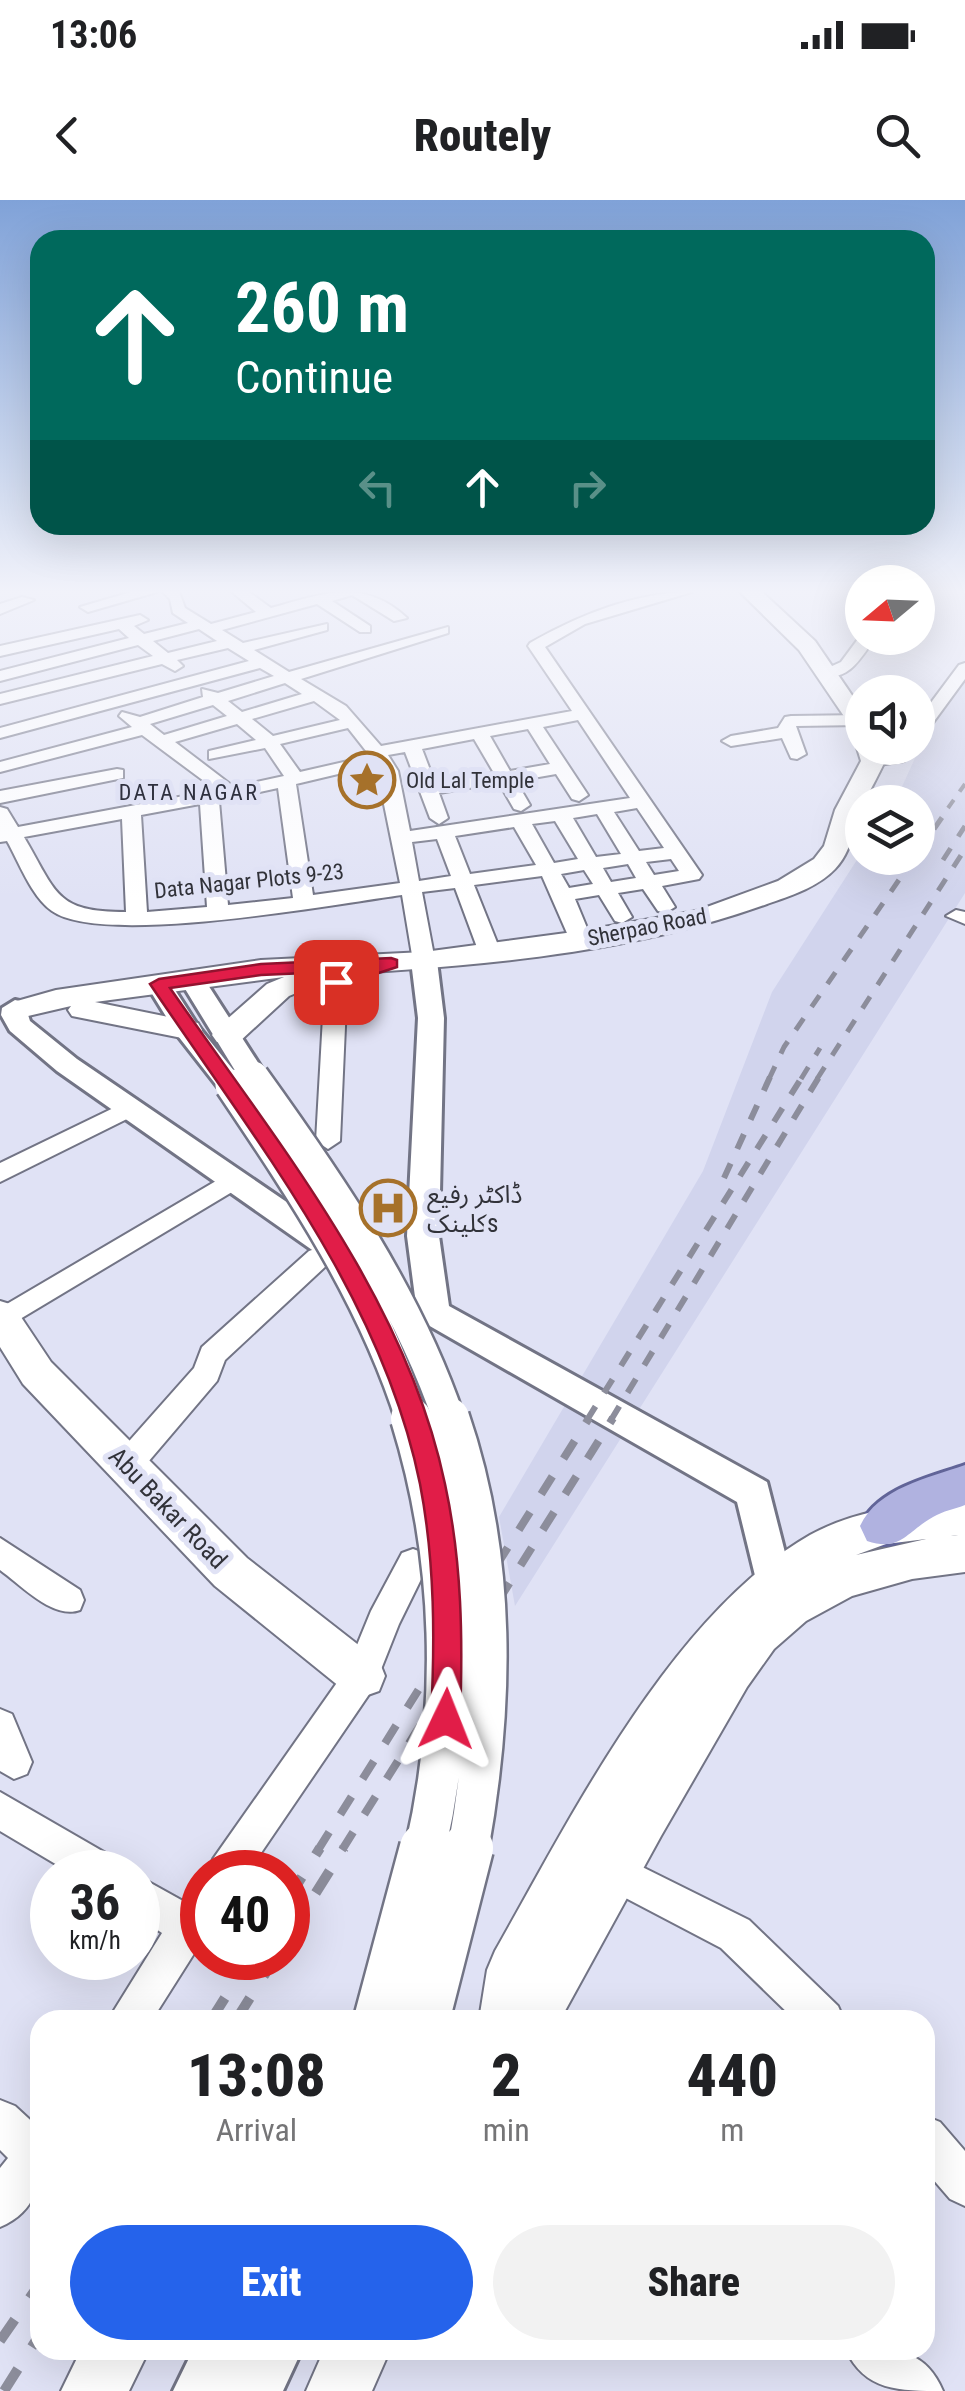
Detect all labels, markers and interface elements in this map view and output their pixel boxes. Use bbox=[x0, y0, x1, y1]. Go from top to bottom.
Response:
text: 13:06 bbox=[50, 13, 137, 57]
icon: back bbox=[40, 108, 95, 163]
icon: search bbox=[870, 108, 925, 163]
text: Routely bbox=[414, 109, 551, 162]
text: 260 m bbox=[235, 267, 409, 349]
icon: ahead bbox=[70, 270, 200, 400]
text: Continue bbox=[235, 351, 393, 404]
icon: left bbox=[350, 460, 405, 515]
icon: ahead bbox=[455, 460, 510, 515]
icon: right bbox=[560, 460, 615, 515]
north arrow bbox=[845, 565, 935, 655]
map controls bbox=[845, 565, 935, 875]
button: sound bbox=[845, 675, 935, 765]
place icon: Old Lal Temple bbox=[337, 750, 397, 810]
place label: Old Lal Temple bbox=[406, 768, 534, 793]
district label: DATA NAGAR bbox=[119, 780, 259, 805]
button: layers bbox=[845, 785, 935, 875]
street label: Data Nagar Plots 9-23 bbox=[153, 859, 345, 903]
street label: Sherpao Road bbox=[585, 903, 709, 951]
pin bbox=[294, 940, 379, 1025]
icon: arrive bbox=[309, 955, 364, 1010]
hospital icon: ڈاکٹر رفیع کلینکs bbox=[358, 1178, 418, 1238]
place label: ڈاکٹر رفیع کلینکs bbox=[427, 1180, 522, 1238]
street label: Abu Bakar Road bbox=[103, 1441, 233, 1575]
position arrow bbox=[394, 1667, 498, 1771]
speed limit sign: 40 bbox=[180, 1850, 310, 1980]
text: 36 bbox=[70, 1874, 120, 1932]
text: km/h bbox=[69, 1926, 121, 1955]
text: 13:08 bbox=[187, 2040, 326, 2111]
text: 2 bbox=[491, 2040, 521, 2111]
text: 440 bbox=[687, 2040, 778, 2111]
text: Arrival bbox=[216, 2111, 297, 2149]
text: min bbox=[483, 2111, 530, 2149]
text: m bbox=[720, 2111, 744, 2149]
button: Exit bbox=[70, 2225, 473, 2340]
button: Share bbox=[493, 2225, 895, 2340]

